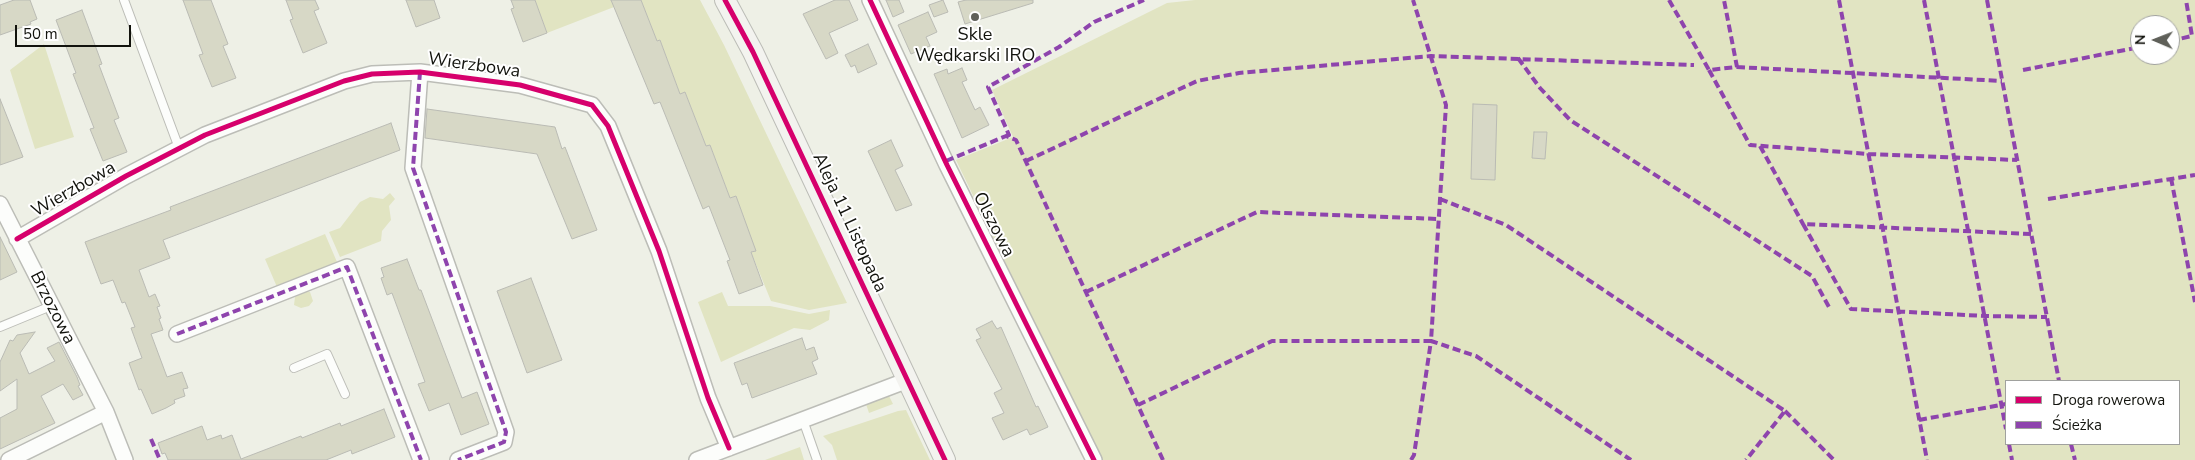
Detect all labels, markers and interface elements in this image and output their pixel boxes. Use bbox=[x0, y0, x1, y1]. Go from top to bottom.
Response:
marker: Skle Wędkarski IRO bbox=[969, 11, 981, 23]
scale bar bbox=[18, 15, 134, 47]
north arrow bbox=[2130, 15, 2180, 65]
text: 50 m bbox=[23, 24, 58, 44]
place label: Skle Wędkarski IRO bbox=[915, 25, 1035, 68]
text: N bbox=[2131, 34, 2150, 45]
street label: Wierzbowa bbox=[426, 49, 522, 83]
street label: Aleja 11 Listopada bbox=[807, 150, 891, 296]
street label: Wierzbowa bbox=[28, 157, 120, 223]
street label: Olszowa bbox=[967, 189, 1019, 261]
street label: Brzozowa bbox=[24, 268, 80, 348]
legend bbox=[2005, 380, 2180, 445]
text: Droga rowerowa bbox=[2052, 390, 2165, 410]
text: Ścieżka bbox=[2052, 415, 2102, 435]

